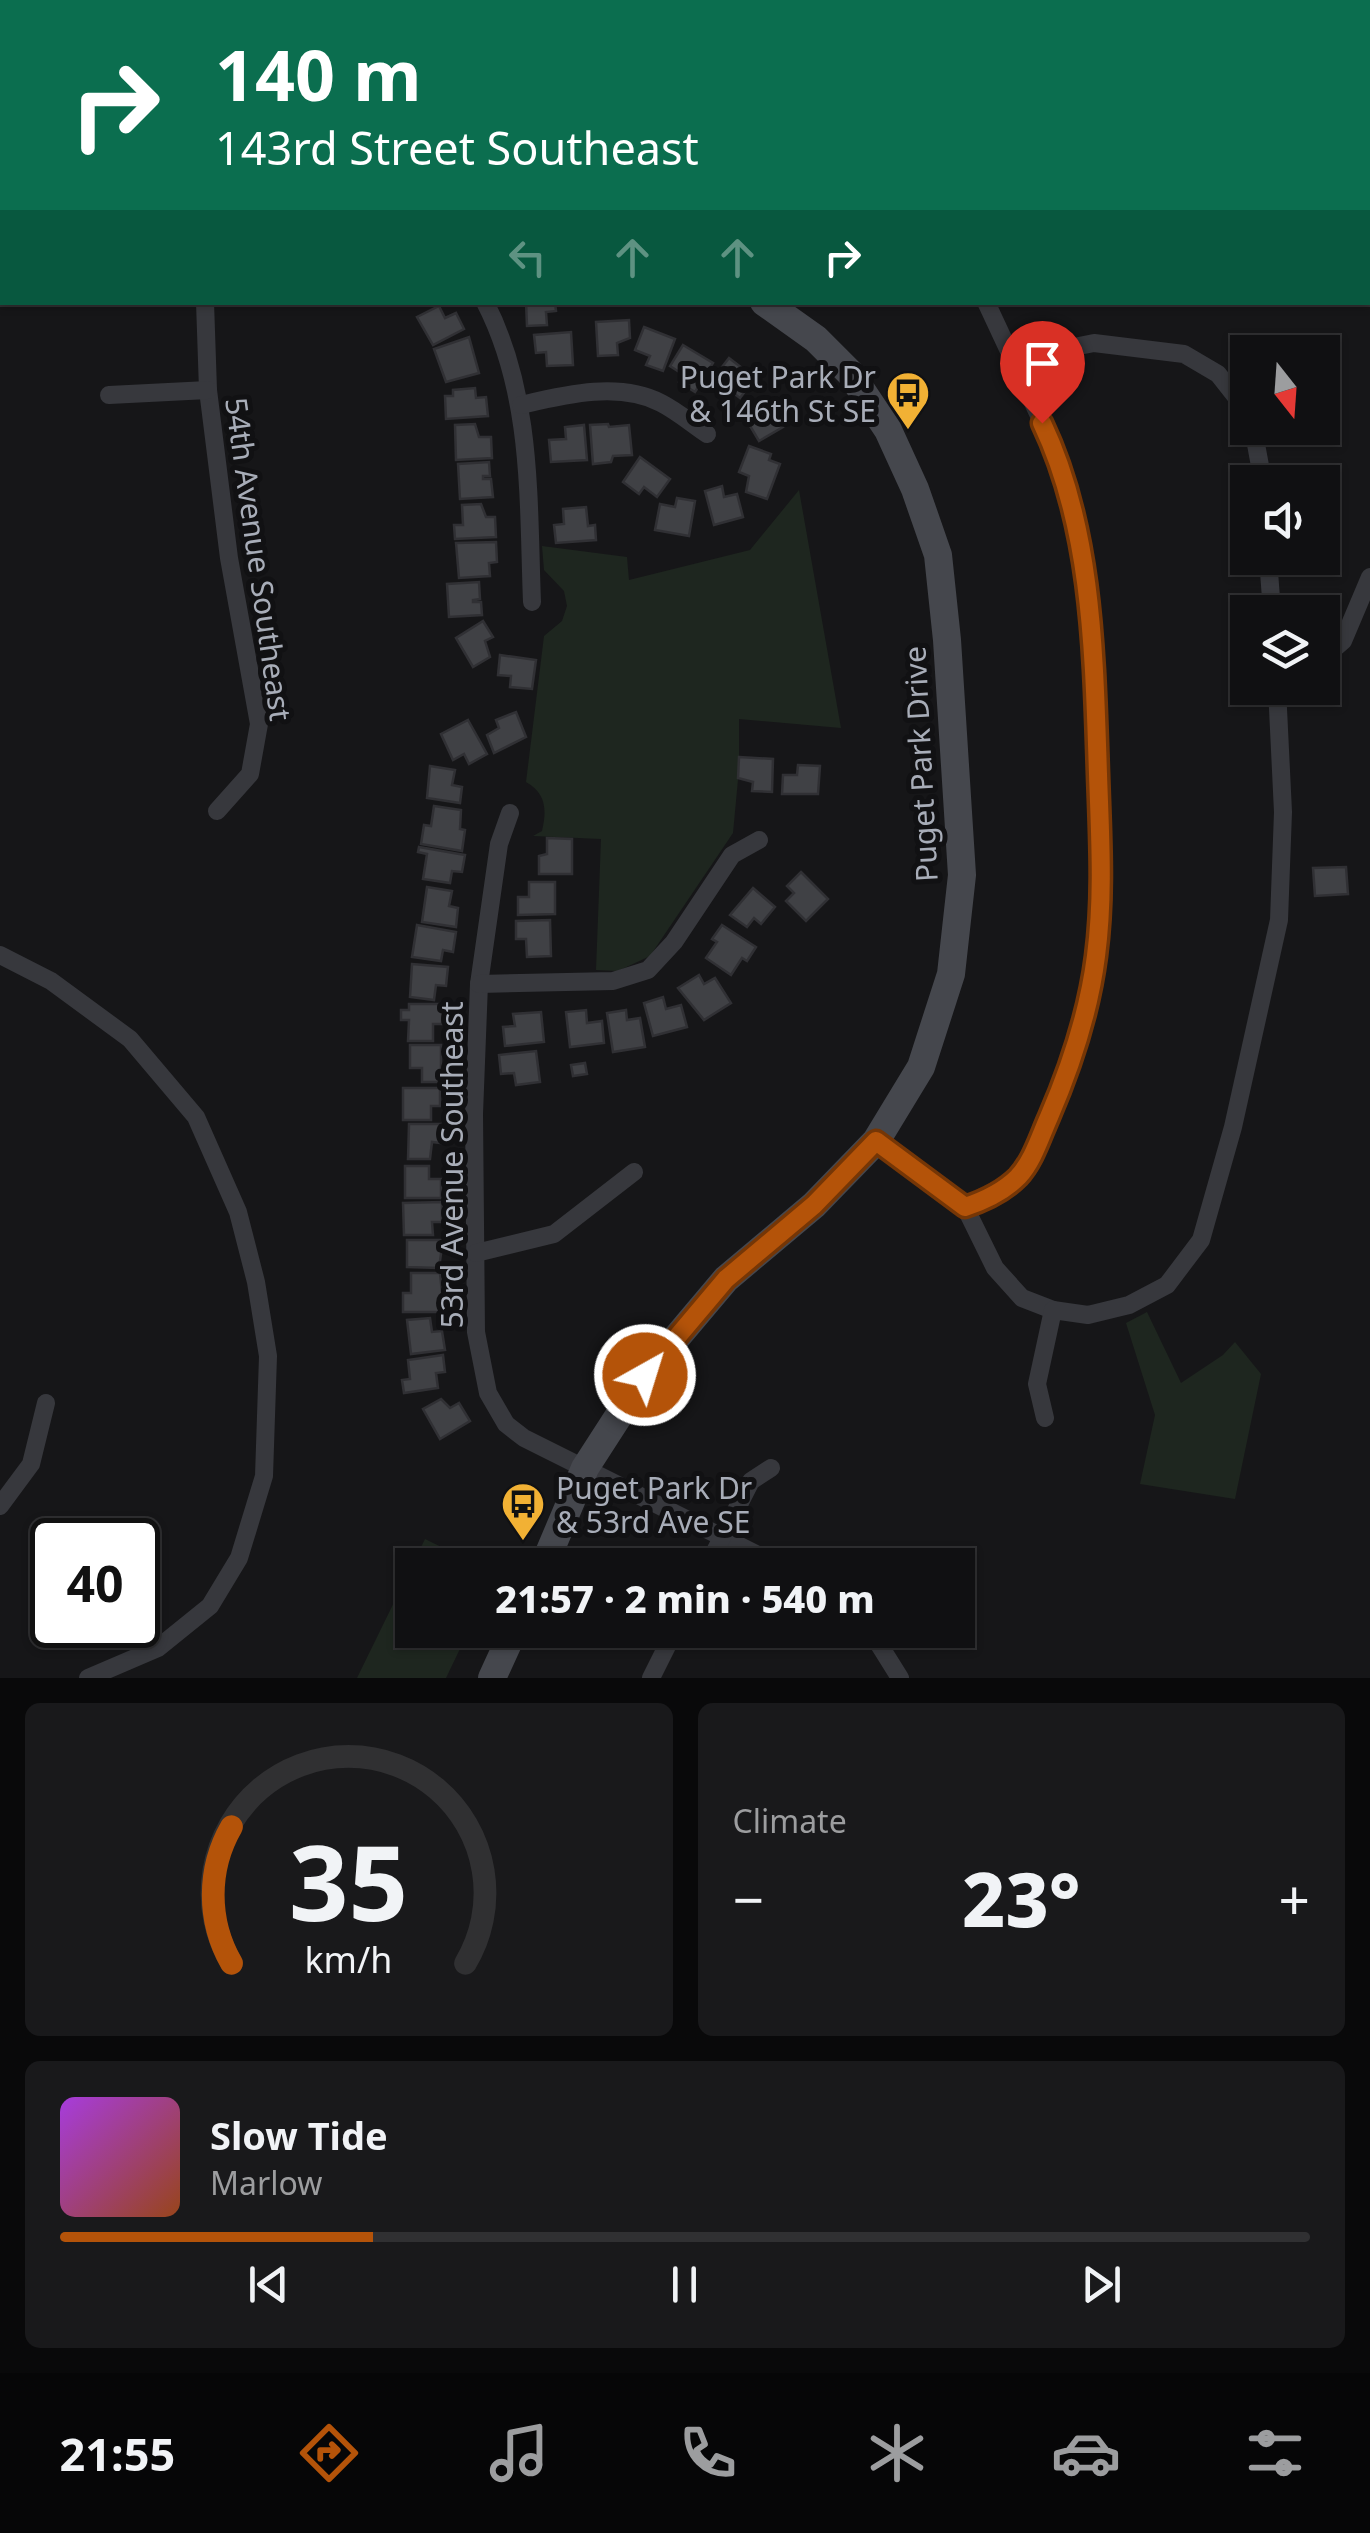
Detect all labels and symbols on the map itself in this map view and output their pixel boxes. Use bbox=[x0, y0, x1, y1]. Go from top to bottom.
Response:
pin bbox=[1000, 321, 1085, 424]
north arrow bbox=[1230, 335, 1340, 445]
place label: Puget Park Dr & 146th St SE bbox=[680, 356, 876, 431]
bus stop icon: Puget Park Dr & 146th St SE bbox=[885, 370, 931, 431]
street label: 54th Avenue Southeast bbox=[216, 395, 302, 723]
street label: Puget Park Drive bbox=[893, 645, 947, 883]
street label: 53rd Avenue Southeast bbox=[431, 1001, 472, 1328]
position arrow bbox=[593, 1323, 697, 1427]
place label: Puget Park Dr & 53rd Ave SE bbox=[556, 1467, 752, 1542]
bus stop icon: Puget Park Dr & 53rd Ave SE bbox=[500, 1481, 546, 1542]
speed limit sign: 40 bbox=[30, 1518, 160, 1648]

